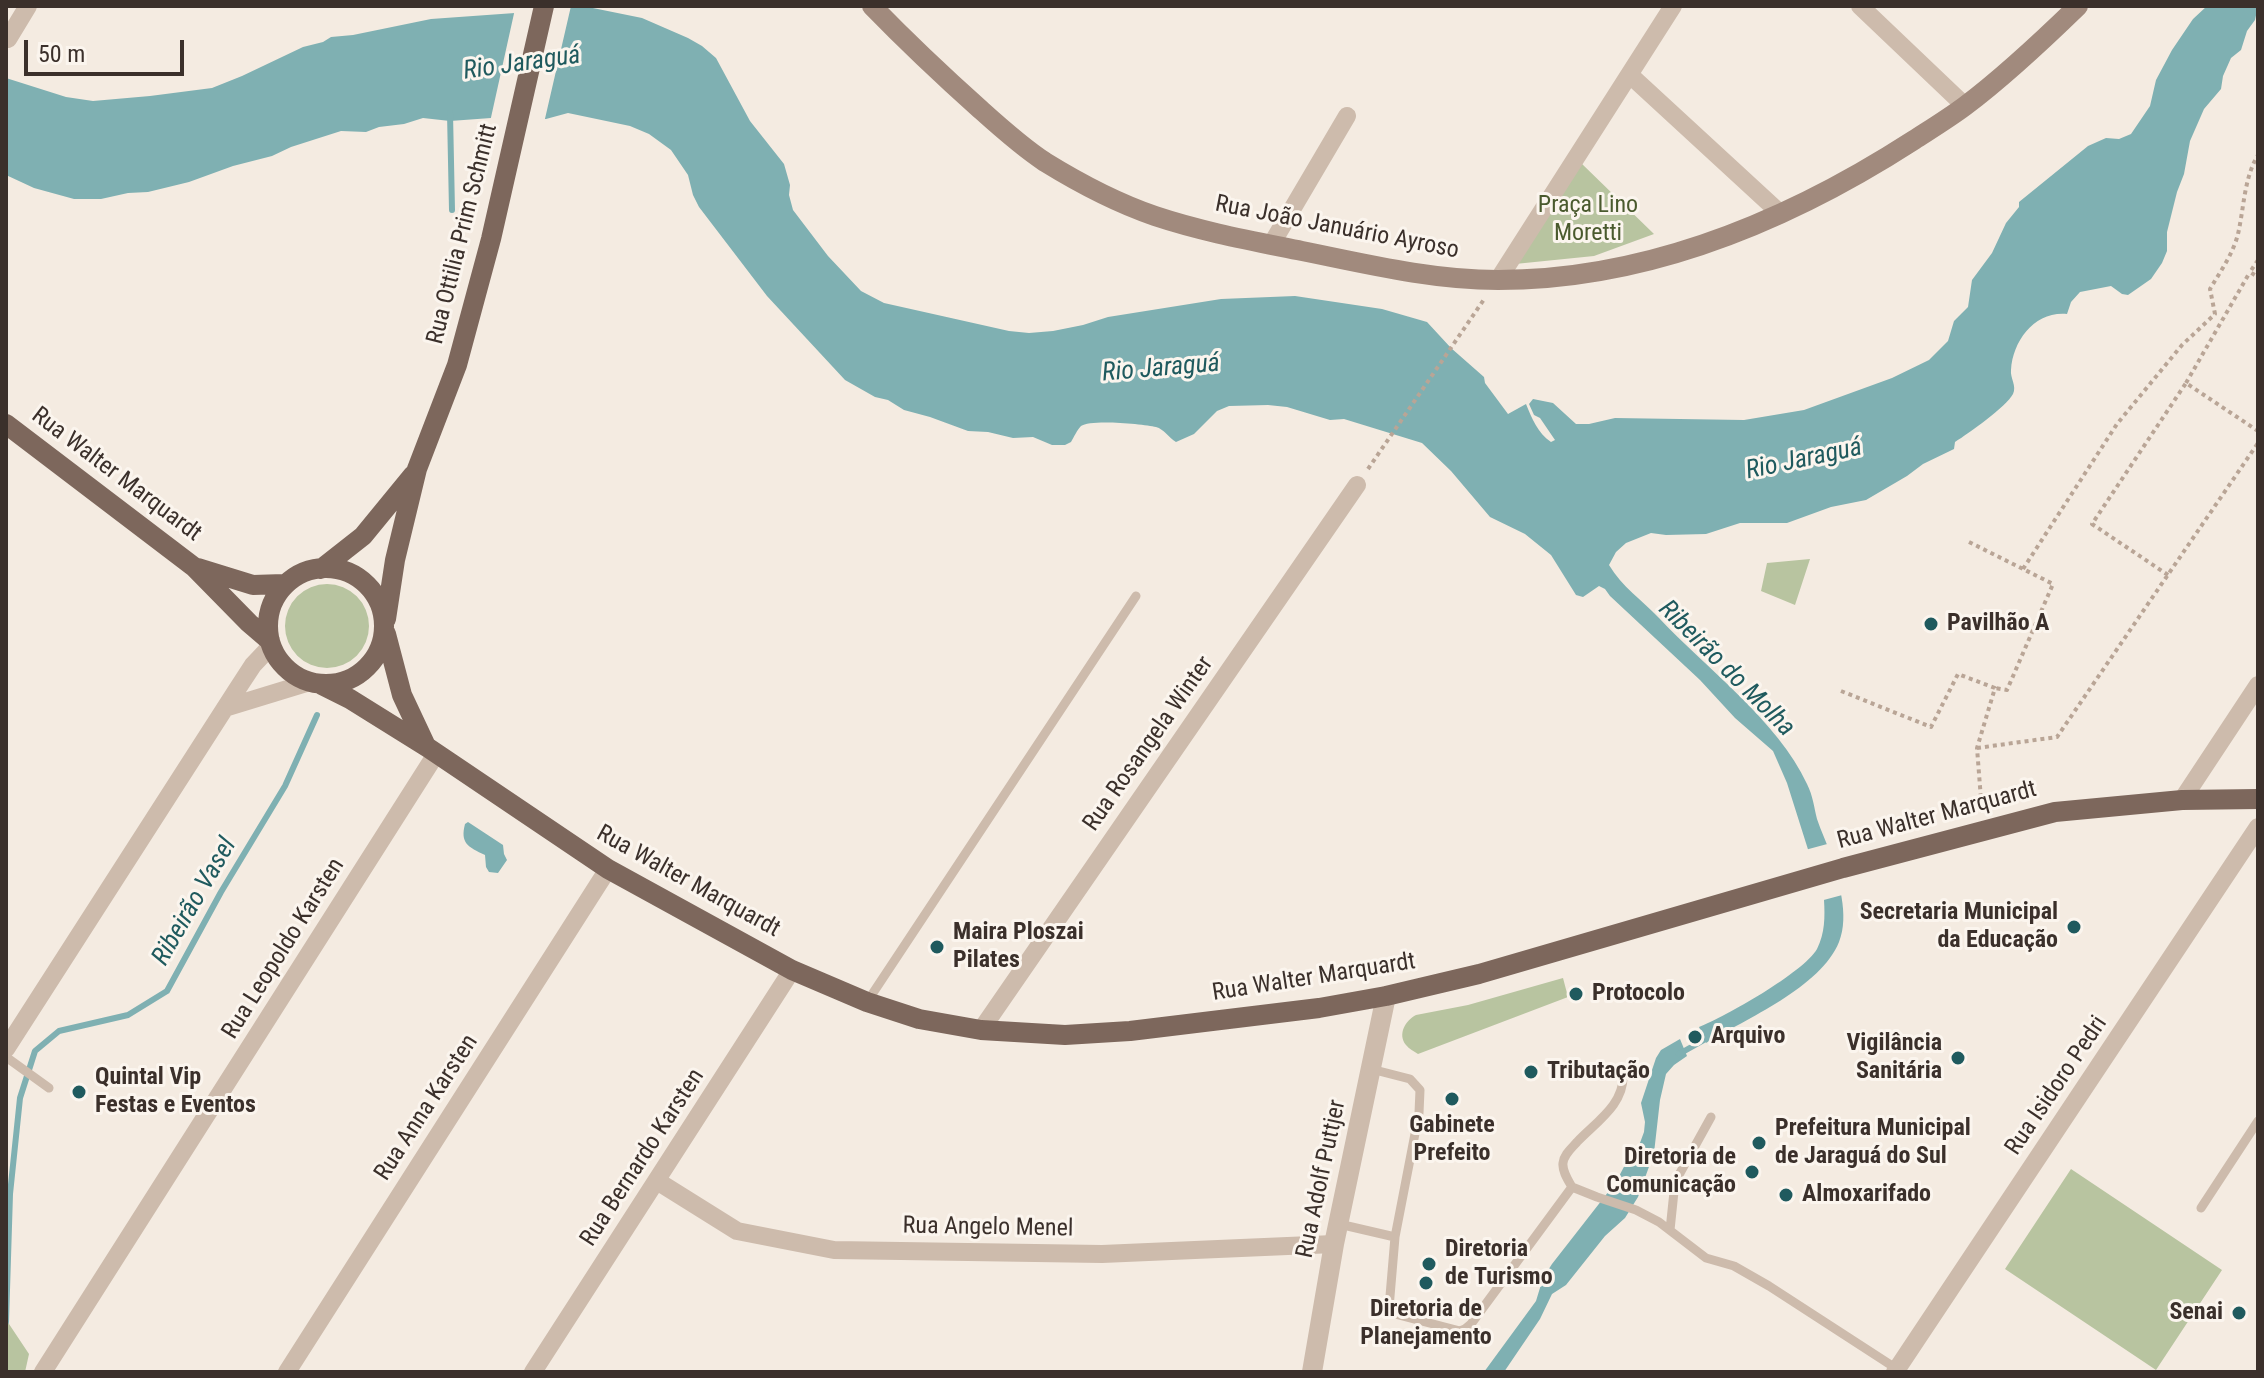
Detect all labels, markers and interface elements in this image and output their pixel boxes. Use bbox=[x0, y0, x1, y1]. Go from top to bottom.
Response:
scale bar bbox=[28, 24, 188, 74]
text: 50 m bbox=[38, 40, 85, 68]
water label: Rio Jaraguá bbox=[461, 40, 583, 88]
street label: Rua Ottilia Prim Schmitt bbox=[422, 121, 504, 347]
street label: Rua João Januário Ayroso bbox=[1213, 190, 1461, 266]
park label: Praça Lino Moretti bbox=[1538, 192, 1638, 248]
water label: Rio Jaraguá bbox=[1101, 348, 1221, 390]
street label: Rua Walter Marquardt bbox=[25, 402, 207, 548]
water label: Rio Jaraguá bbox=[1743, 432, 1865, 488]
water label: Ribeirão do Molha bbox=[1651, 594, 1801, 744]
place label: Pavilhão A bbox=[1947, 610, 2049, 638]
marker: Pavilhão A bbox=[1922, 615, 1940, 633]
street label: Rua Rosangela Winter bbox=[1078, 651, 1220, 837]
street label: Rua Walter Marquardt bbox=[1834, 776, 2040, 856]
street label: Rua Walter Marquardt bbox=[591, 820, 785, 944]
water label: Ribeirão Vasel bbox=[146, 833, 244, 971]
street label: Rua Leopoldo Karsten bbox=[217, 853, 351, 1045]
place label: Secretaria Municipal da Educação bbox=[1860, 899, 2058, 955]
marker: Secretaria Municipal da Educação bbox=[2065, 918, 2083, 936]
place label: Maira Ploszai Pilates bbox=[953, 919, 1084, 975]
marker: Maira Ploszai Pilates bbox=[928, 938, 946, 956]
street label: Rua Walter Marquardt bbox=[1210, 948, 1418, 1008]
place label: Protocolo bbox=[1592, 980, 1685, 1008]
marker: Protocolo bbox=[1567, 985, 1585, 1003]
street label: Rua Isidoro Pedri bbox=[2000, 1011, 2114, 1161]
place label: Arquivo bbox=[1711, 1023, 1785, 1051]
marker: Arquivo bbox=[1686, 1028, 1704, 1046]
street label: Rua Anna Karsten bbox=[369, 1030, 485, 1186]
place label: Vigilância Sanitária bbox=[1846, 1030, 1942, 1086]
marker: Vigilância Sanitária bbox=[1949, 1049, 1967, 1067]
place label: Tributação bbox=[1547, 1058, 1650, 1086]
marker: Tributação bbox=[1522, 1063, 1540, 1081]
place label: Quintal Vip Festas e Eventos bbox=[95, 1064, 256, 1120]
street label: Rua Bernardo Karsten bbox=[575, 1064, 711, 1252]
marker: Quintal Vip Festas e Eventos bbox=[70, 1083, 88, 1101]
marker: Gabinete Prefeito bbox=[1443, 1090, 1461, 1108]
street label: Rua Adolf Puttjer bbox=[1291, 1097, 1353, 1261]
place label: Gabinete Prefeito bbox=[1409, 1112, 1495, 1168]
place label: Prefeitura Municipal de Jaraguá do Sul bbox=[1775, 1115, 1971, 1171]
marker: Prefeitura Municipal de Jaraguá do Sul bbox=[1750, 1134, 1768, 1152]
place label: Diretoria de Comunicação bbox=[1606, 1144, 1736, 1200]
marker: Diretoria de Comunicação bbox=[1743, 1163, 1761, 1181]
place label: Almoxarifado bbox=[1802, 1181, 1931, 1209]
marker: Almoxarifado bbox=[1777, 1186, 1795, 1204]
street label: Rua Angelo Menel bbox=[902, 1212, 1074, 1244]
place label: Diretoria de Turismo bbox=[1445, 1236, 1553, 1292]
marker: Diretoria de Turismo bbox=[1420, 1255, 1438, 1273]
marker: Diretoria de Planejamento bbox=[1417, 1274, 1435, 1292]
place label: Diretoria de Planejamento bbox=[1360, 1296, 1492, 1352]
place label: Senai bbox=[2169, 1299, 2223, 1327]
marker: Senai bbox=[2230, 1304, 2248, 1322]

